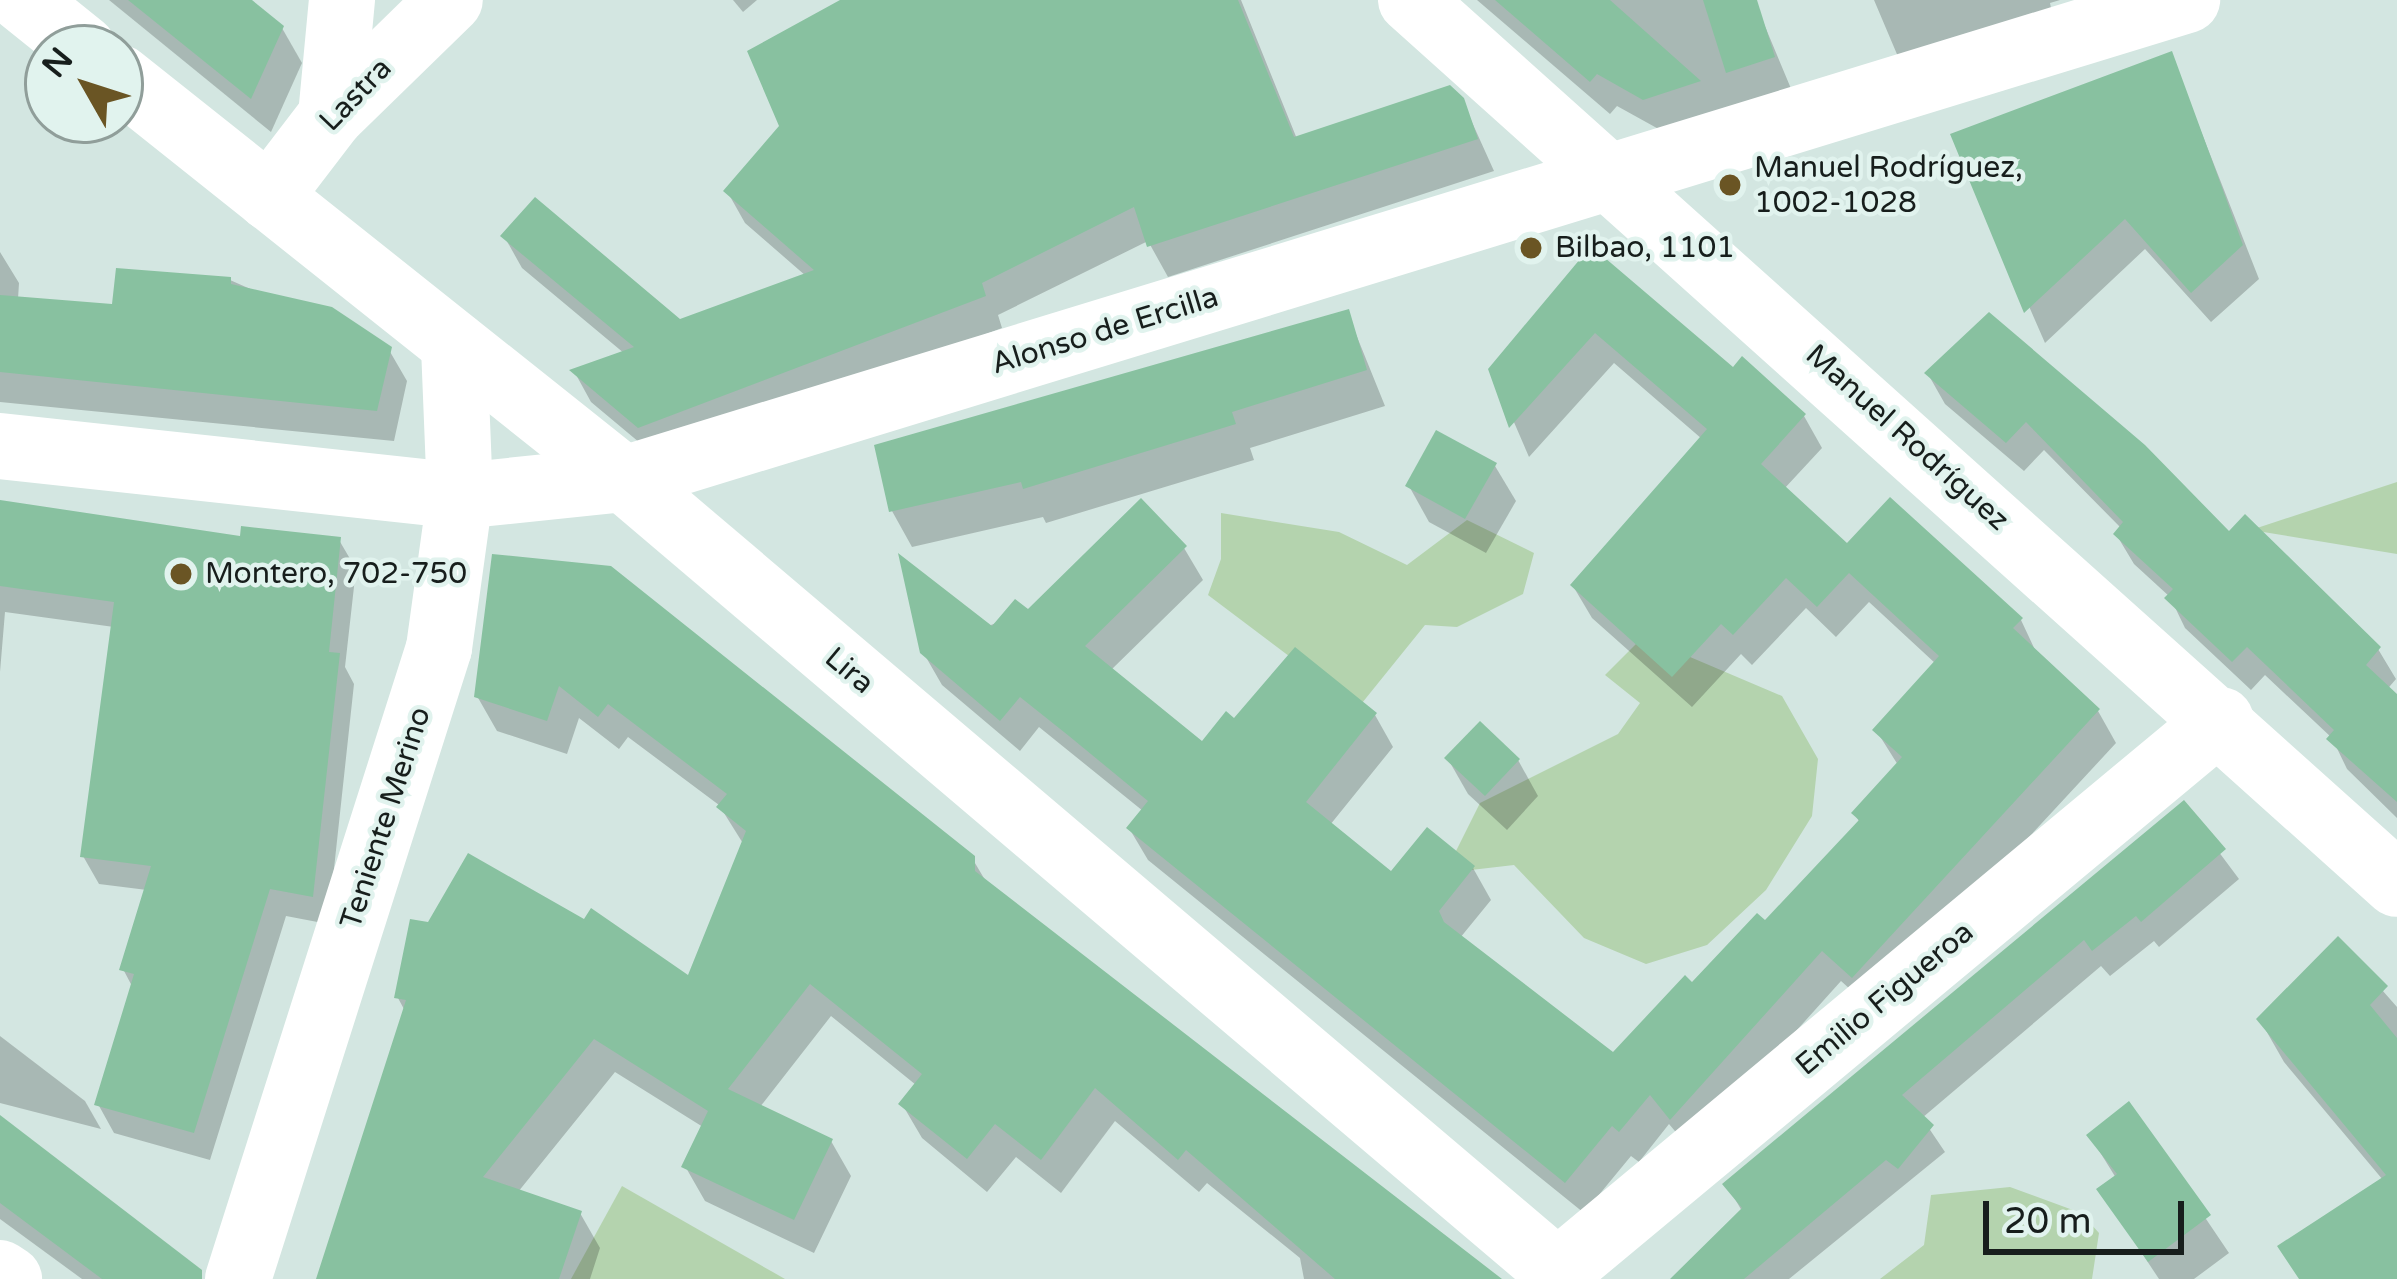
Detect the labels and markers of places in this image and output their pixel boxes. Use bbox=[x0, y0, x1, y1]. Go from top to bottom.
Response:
place label: Manuel Rodríguez, 1002-1028 bbox=[1754, 150, 2023, 220]
marker: Manuel Rodríguez, 1002-1028 bbox=[1717, 172, 1743, 198]
place label: Bilbao, 1101 bbox=[1555, 230, 1735, 266]
marker: Bilbao, 1101 bbox=[1518, 235, 1544, 261]
place label: Montero, 702-750 bbox=[205, 556, 467, 592]
marker: Montero, 702-750 bbox=[168, 561, 194, 587]

